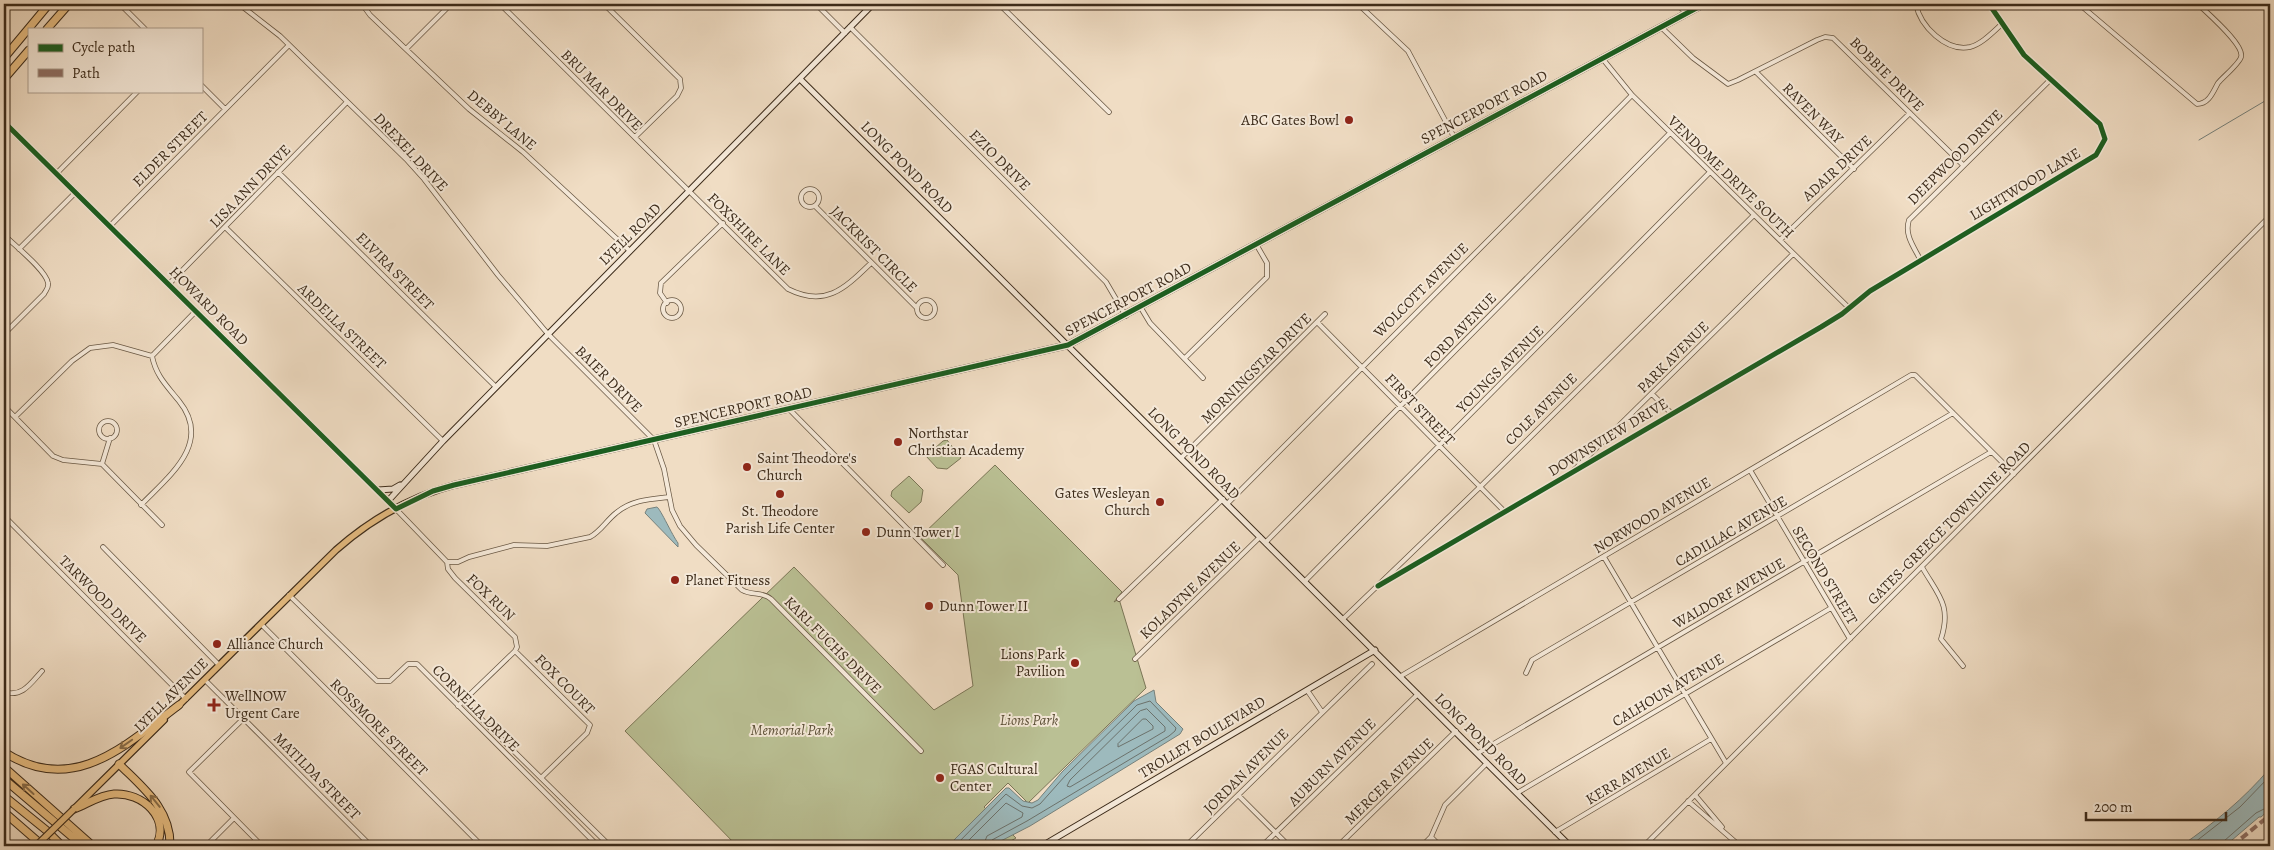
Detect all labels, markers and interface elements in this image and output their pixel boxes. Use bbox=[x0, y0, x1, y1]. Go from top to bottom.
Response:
legend bbox=[28, 28, 202, 92]
street label: BOBBIE DRIVE bbox=[1845, 32, 1929, 116]
text: Cycle path bbox=[72, 37, 135, 57]
street label: BRU MAR DRIVE bbox=[557, 45, 647, 135]
text: Path bbox=[72, 63, 100, 83]
street label: SPENCERPORT ROAD bbox=[1417, 65, 1551, 149]
street label: RAVEN WAY bbox=[1778, 78, 1849, 149]
street label: DEBBY LANE bbox=[463, 85, 541, 155]
street label: DEEPWOOD DRIVE bbox=[1903, 105, 2007, 209]
street label: ELDER STREET bbox=[128, 106, 213, 191]
street label: DREXEL DRIVE bbox=[369, 108, 453, 196]
place label: ABC Gates Bowl bbox=[1240, 110, 1339, 130]
street label: VENDOME DRIVE SOUTH bbox=[1663, 111, 1799, 243]
marker: ABC Gates Bowl bbox=[1343, 114, 1355, 126]
street label: LONG POND ROAD bbox=[856, 116, 958, 218]
street label: EZIO DRIVE bbox=[965, 125, 1035, 195]
street label: ADAIR DRIVE bbox=[1797, 130, 1876, 206]
street label: LISA ANN DRIVE bbox=[205, 140, 295, 232]
street label: LIGHTWOOD LANE bbox=[1966, 143, 2084, 225]
street label: FOXSHIRE LANE bbox=[703, 188, 795, 280]
street label: LYELL ROAD bbox=[595, 199, 665, 269]
street label: JACKRIST CIRCLE bbox=[826, 201, 922, 297]
street label: ELVIRA STREET bbox=[352, 228, 439, 315]
street label: WOLCOTT AVENUE bbox=[1369, 238, 1473, 342]
street label: SPENCERPORT ROAD bbox=[1061, 257, 1195, 341]
street label: HOWARD ROAD bbox=[165, 262, 253, 350]
street label: ARDELLA STREET bbox=[293, 278, 391, 374]
street label: FORD AVENUE bbox=[1419, 288, 1501, 372]
street label: MORNINGSTAR DRIVE bbox=[1196, 308, 1316, 428]
street label: PARK AVENUE bbox=[1633, 317, 1713, 397]
street label: YOUNGS AVENUE bbox=[1451, 321, 1548, 418]
street label: BAIER DRIVE bbox=[571, 341, 647, 417]
street label: COLE AVENUE bbox=[1500, 368, 1582, 450]
street label: FIRST STREET bbox=[1381, 369, 1460, 450]
street label: SPENCERPORT ROAD bbox=[672, 381, 814, 433]
street label: DOWNSVIEW DRIVE bbox=[1544, 393, 1672, 481]
street label: LONG POND ROAD bbox=[1143, 402, 1245, 504]
place label: Northstar Christian Academy bbox=[908, 423, 1024, 460]
marker: Northstar Christian Academy bbox=[892, 436, 904, 448]
street label: GATES-GREECE TOWNLINE ROAD bbox=[1863, 437, 2035, 609]
place label: Saint Theodore's Church bbox=[757, 448, 857, 485]
marker: Saint Theodore's Church bbox=[741, 461, 753, 473]
street label: NORWOOD AVENUE bbox=[1590, 472, 1714, 558]
place label: Gates Wesleyan Church bbox=[1055, 483, 1150, 520]
marker: St. Theodore Parish Life Center bbox=[774, 488, 786, 500]
street label: CADILLAC AVENUE bbox=[1671, 491, 1791, 571]
marker: Gates Wesleyan Church bbox=[1154, 496, 1166, 508]
place label: St. Theodore Parish Life Center bbox=[725, 501, 835, 538]
place label: Dunn Tower I bbox=[876, 522, 960, 542]
street label: SECOND STREET bbox=[1788, 522, 1863, 629]
marker: Dunn Tower I bbox=[860, 526, 872, 538]
street label: KOLADYNE AVENUE bbox=[1135, 537, 1245, 643]
street label: TARWOOD DRIVE bbox=[55, 551, 151, 647]
street label: WALDORF AVENUE bbox=[1668, 553, 1789, 634]
street label: FOX RUN bbox=[462, 569, 520, 625]
place label: Planet Fitness bbox=[685, 570, 770, 590]
marker: Planet Fitness bbox=[669, 574, 681, 586]
street label: KARL FUCHS DRIVE bbox=[780, 592, 886, 698]
place label: Dunn Tower II bbox=[939, 596, 1028, 616]
marker: Dunn Tower II bbox=[923, 600, 935, 612]
place label: Alliance Church bbox=[226, 634, 324, 654]
marker: Alliance Church bbox=[211, 638, 223, 650]
place label: Lions Park Pavilion bbox=[1000, 644, 1066, 681]
street label: FOX COURT bbox=[530, 649, 600, 719]
street label: CALHOUN AVENUE bbox=[1608, 649, 1728, 731]
street label: LYELL AVENUE bbox=[129, 653, 213, 737]
marker: Lions Park Pavilion bbox=[1069, 657, 1081, 669]
street label: CORNELIA DRIVE bbox=[428, 660, 524, 756]
street label: ROSSMORE STREET bbox=[326, 674, 433, 781]
place label: WellNOW Urgent Care bbox=[224, 686, 300, 723]
street label: LONG POND ROAD bbox=[1430, 688, 1532, 790]
street label: TROLLEY BOULEVARD bbox=[1135, 691, 1269, 783]
marker: WellNOW Urgent Care bbox=[207, 698, 221, 712]
park label: Lions Park bbox=[1000, 710, 1059, 730]
street label: AUBURN AVENUE bbox=[1283, 714, 1380, 811]
park label: Memorial Park bbox=[751, 720, 834, 740]
street label: JORDAN AVENUE bbox=[1199, 724, 1293, 818]
street label: MATILDA STREET bbox=[269, 728, 365, 824]
street label: MERCER AVENUE bbox=[1340, 733, 1438, 829]
one-way arrow bbox=[120, 739, 134, 749]
street label: KERR AVENUE bbox=[1582, 743, 1674, 809]
place label: FGAS Cultural Center bbox=[950, 759, 1038, 796]
marker: FGAS Cultural Center bbox=[934, 772, 946, 784]
one-way arrow bbox=[21, 783, 34, 795]
scale bar bbox=[2086, 790, 2226, 822]
one-way arrow bbox=[150, 795, 161, 808]
text: 200 m bbox=[2094, 797, 2133, 817]

